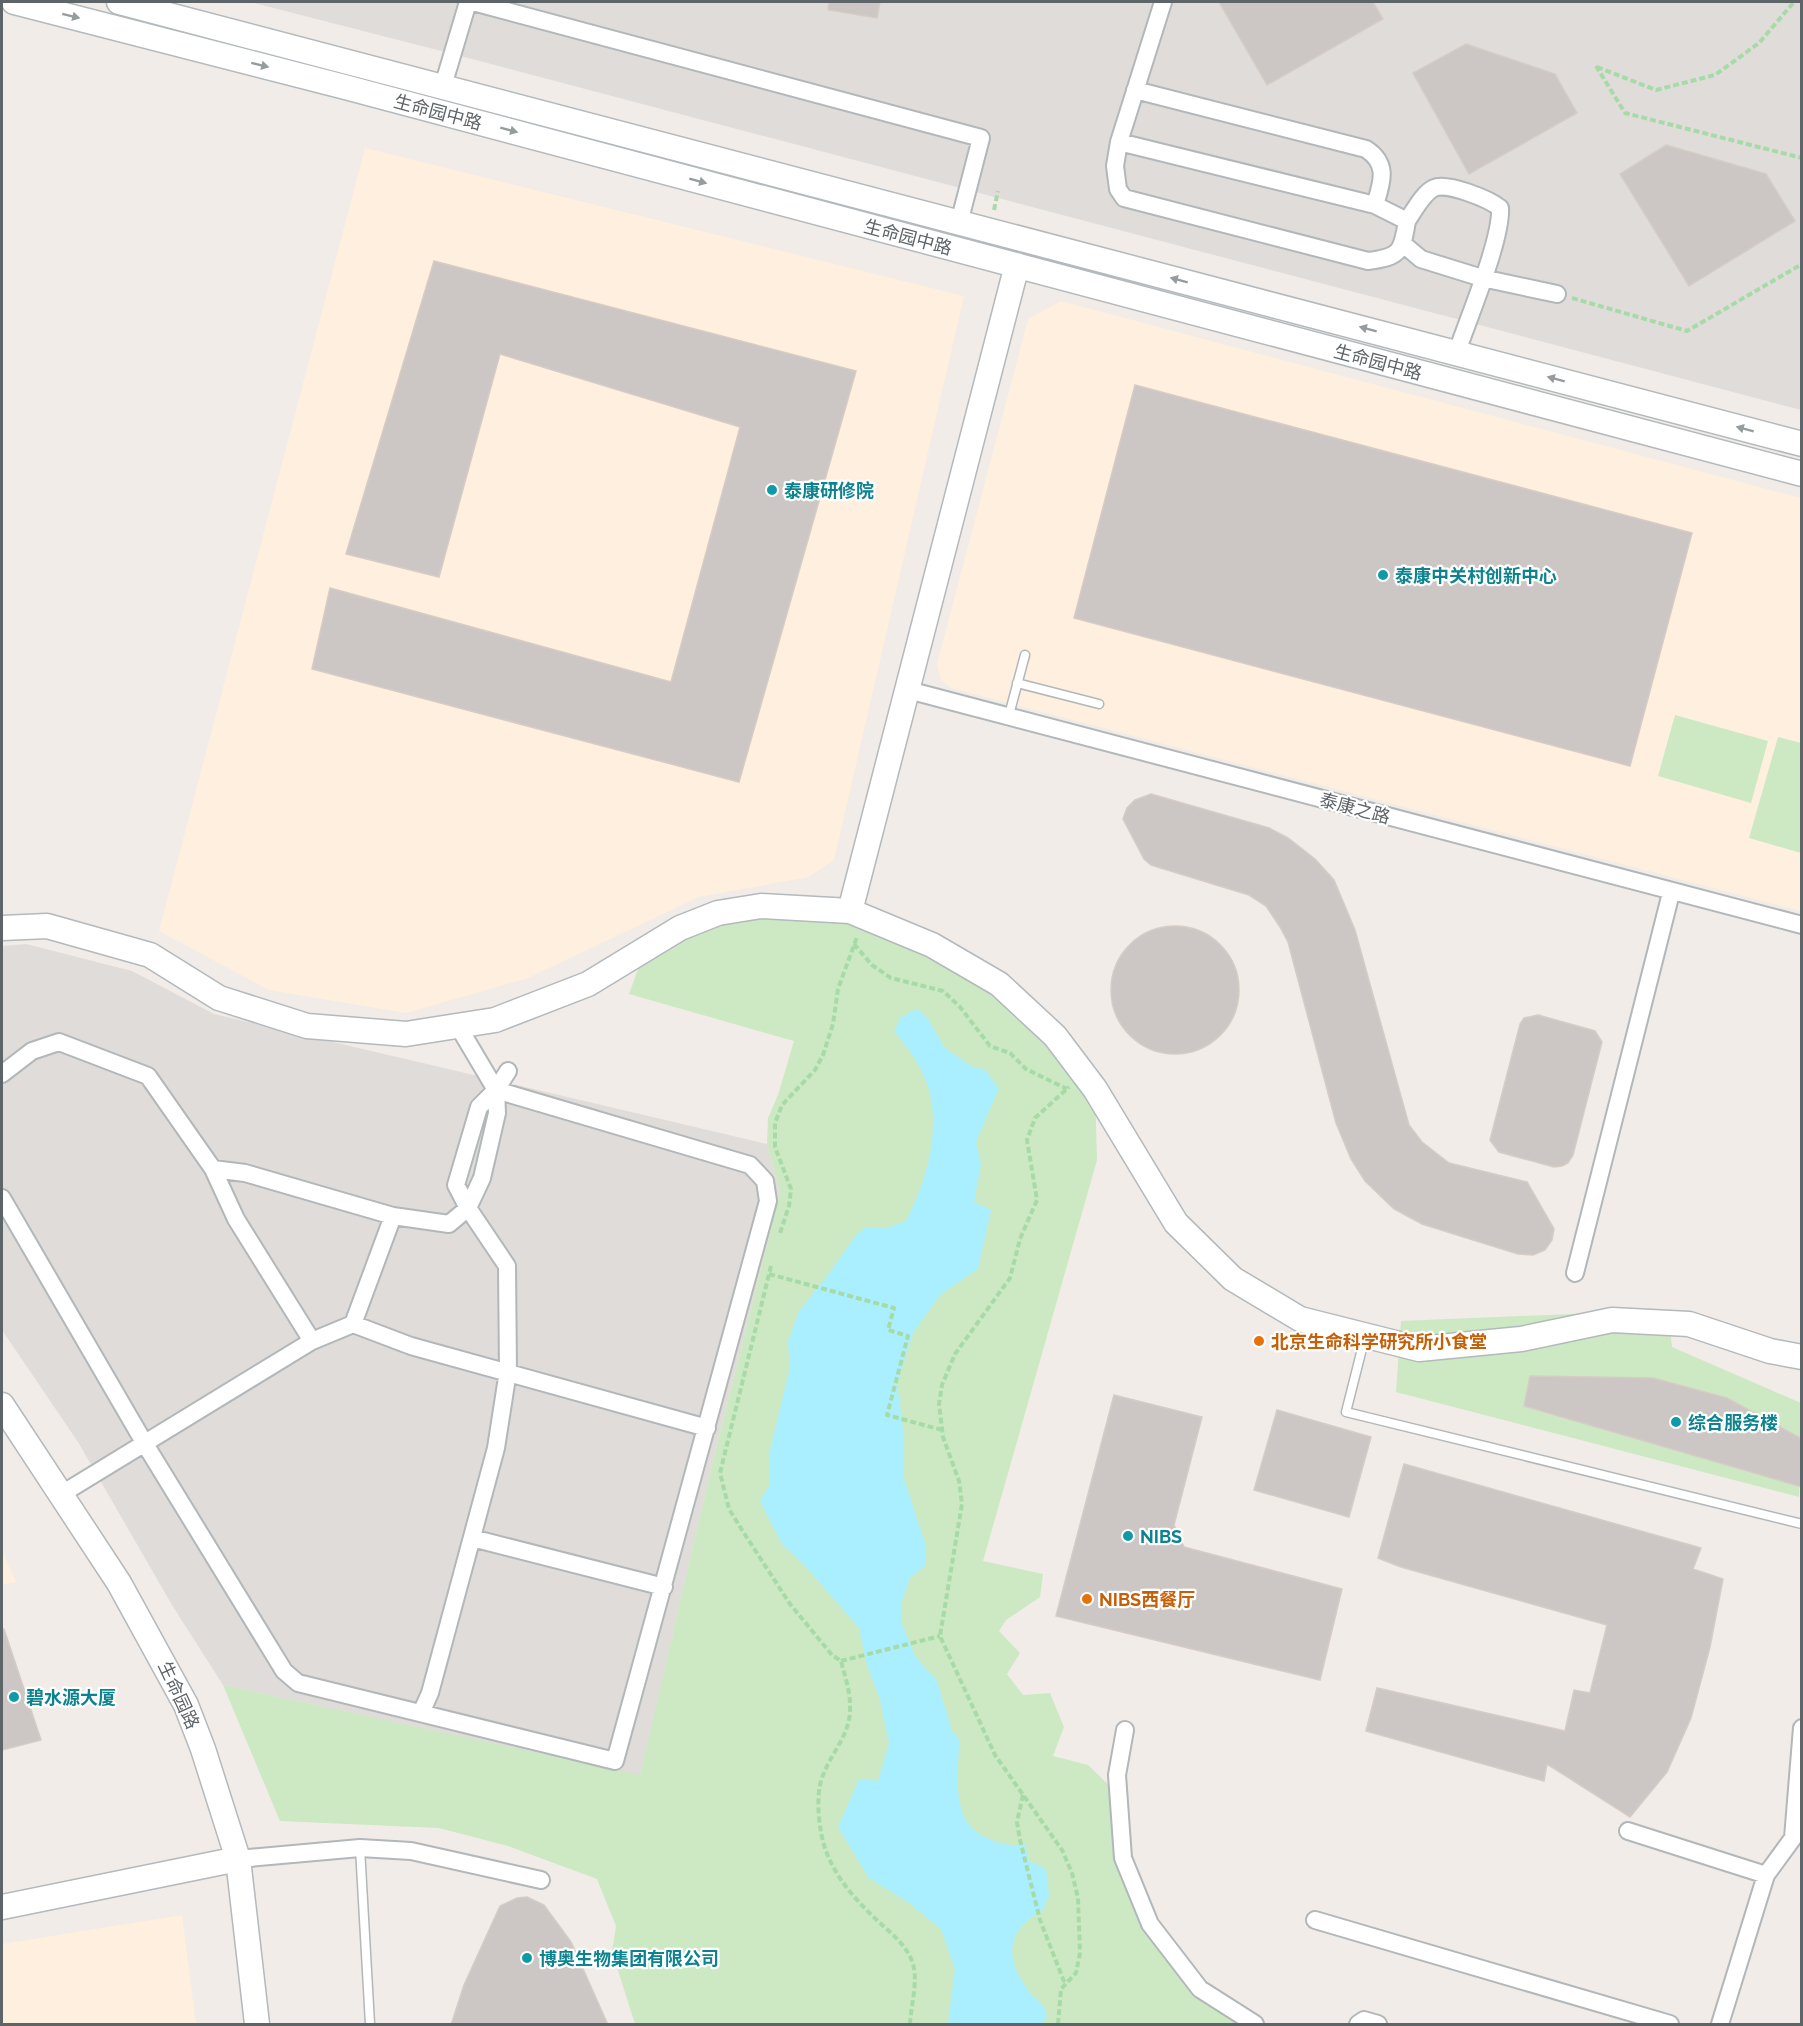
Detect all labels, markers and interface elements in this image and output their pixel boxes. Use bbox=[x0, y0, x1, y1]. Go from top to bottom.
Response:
one-way arrow bbox=[62, 12, 80, 21]
one-way arrow bbox=[250, 60, 269, 70]
street label: 生命园中路 bbox=[392, 90, 484, 134]
one-way arrow bbox=[500, 126, 518, 136]
one-way arrow bbox=[688, 176, 707, 186]
street label: 生命园中路 bbox=[862, 215, 954, 259]
one-way arrow bbox=[1170, 275, 1188, 285]
one-way arrow bbox=[1359, 324, 1377, 334]
street label: 生命园中路 bbox=[1332, 340, 1424, 384]
one-way arrow bbox=[1547, 374, 1565, 383]
one-way arrow bbox=[1736, 423, 1754, 433]
place label: 泰康研修院 bbox=[784, 480, 874, 501]
marker: 泰康研修院 bbox=[765, 483, 779, 497]
place label: 泰康中关村创新中心 bbox=[1395, 565, 1557, 586]
marker: 泰康中关村创新中心 bbox=[1376, 568, 1390, 582]
street label: 泰康之路 bbox=[1318, 789, 1392, 827]
place label: 北京生命科学研究所小食堂 bbox=[1271, 1331, 1487, 1352]
marker: 北京生命科学研究所小食堂 bbox=[1252, 1334, 1266, 1348]
place label: 综合服务楼 bbox=[1688, 1412, 1778, 1433]
marker: 综合服务楼 bbox=[1669, 1415, 1683, 1429]
place label: NIBS bbox=[1140, 1526, 1182, 1547]
marker: NIBS bbox=[1121, 1529, 1135, 1543]
place label: NIBS西餐厅 bbox=[1099, 1589, 1195, 1610]
marker: NIBS西餐厅 bbox=[1080, 1592, 1094, 1606]
street label: 生命园路 bbox=[154, 1658, 204, 1732]
place label: 碧水源大厦 bbox=[26, 1687, 116, 1708]
marker: 碧水源大厦 bbox=[7, 1690, 21, 1704]
place label: 博奥生物集团有限公司 bbox=[539, 1948, 719, 1969]
marker: 博奥生物集团有限公司 bbox=[520, 1951, 534, 1965]

